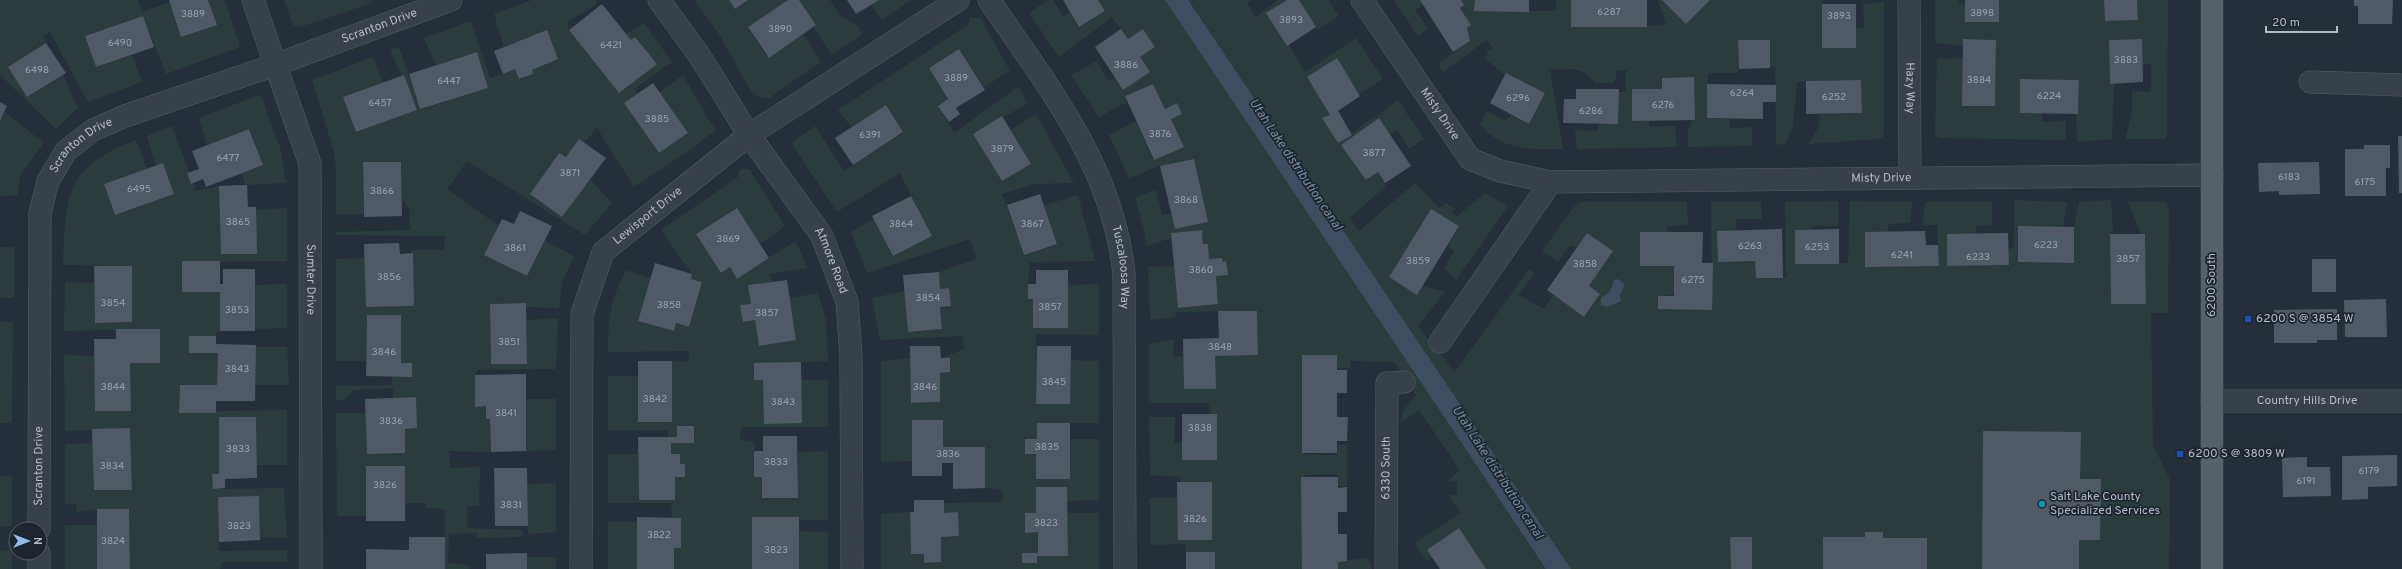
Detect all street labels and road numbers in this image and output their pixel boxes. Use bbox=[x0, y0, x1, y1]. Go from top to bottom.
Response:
street label: Scranton Drive bbox=[339, 5, 420, 48]
street label: Hazy Way bbox=[1901, 62, 1918, 114]
street label: Misty Drive bbox=[1416, 85, 1463, 144]
street label: Scranton Drive bbox=[46, 114, 115, 176]
street label: Misty Drive bbox=[1851, 170, 1911, 187]
street label: Lewisport Drive bbox=[610, 183, 686, 249]
street label: Tuscaloosa Way bbox=[1107, 223, 1132, 309]
street label: Atmore Road bbox=[810, 224, 851, 296]
street label: Sumter Drive bbox=[302, 244, 318, 315]
street label: 6200 South bbox=[2204, 253, 2220, 317]
street label: Country Hills Drive bbox=[2257, 393, 2357, 409]
street label: Scranton Drive bbox=[31, 426, 47, 506]
street label: 6330 South bbox=[1378, 436, 1395, 500]

